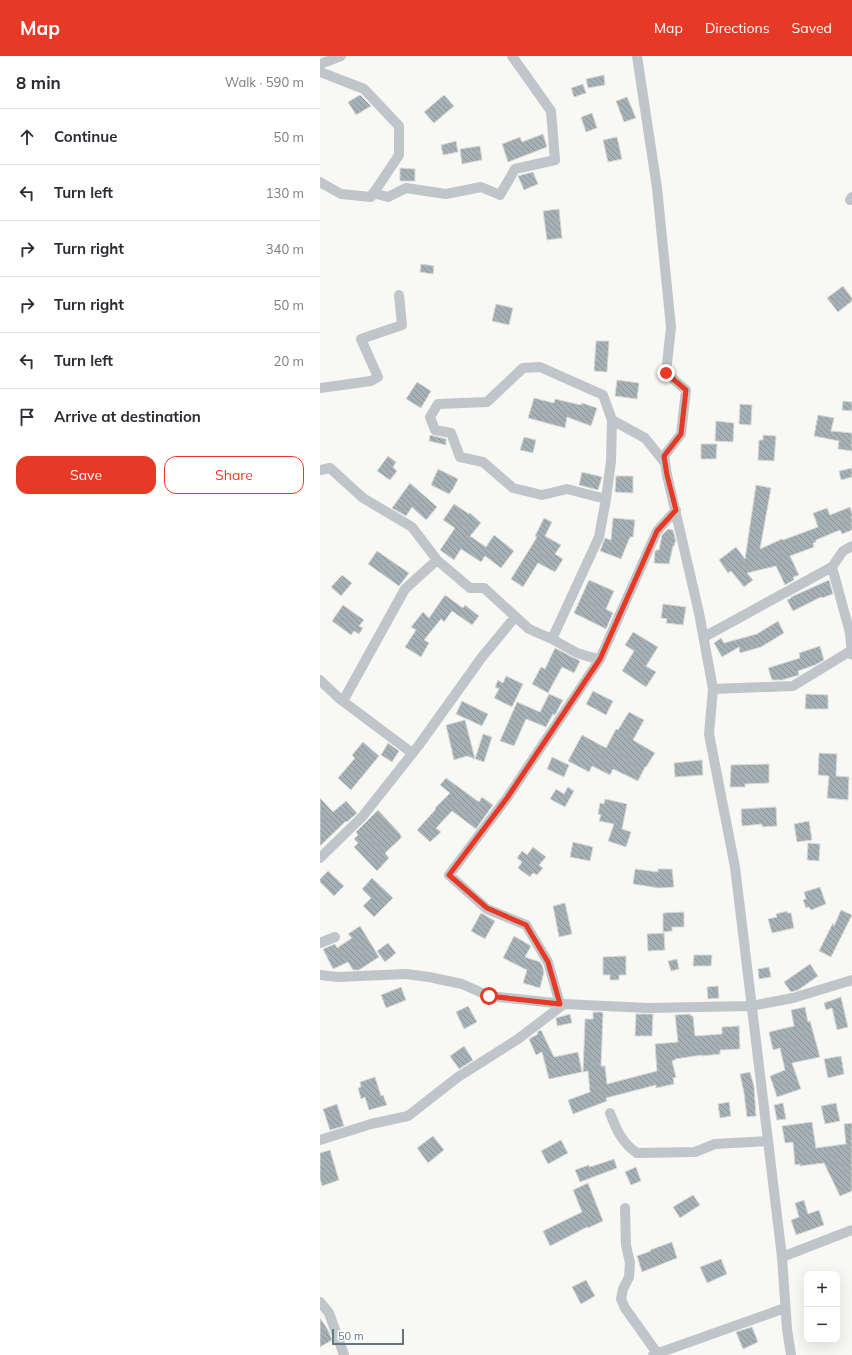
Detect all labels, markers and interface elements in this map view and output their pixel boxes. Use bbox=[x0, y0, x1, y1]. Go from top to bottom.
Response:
text: Map bbox=[20, 16, 60, 40]
text: Map bbox=[654, 19, 683, 37]
text: Directions bbox=[705, 19, 770, 37]
text: Saved bbox=[792, 19, 832, 37]
text: 8 min bbox=[16, 72, 61, 93]
text: Walk · 590 m bbox=[225, 74, 304, 90]
icon: ahead bbox=[16, 126, 38, 148]
text: Continue bbox=[54, 127, 117, 146]
text: 50 m bbox=[274, 129, 304, 145]
icon: left bbox=[16, 182, 38, 204]
text: Turn left bbox=[54, 183, 113, 202]
text: 130 m bbox=[266, 185, 304, 201]
icon: right bbox=[16, 238, 38, 260]
text: Turn right bbox=[54, 239, 124, 258]
text: 340 m bbox=[266, 241, 304, 257]
icon: right bbox=[16, 294, 38, 316]
text: Turn right bbox=[54, 295, 124, 314]
text: 50 m bbox=[274, 297, 304, 313]
icon: left bbox=[16, 350, 38, 372]
text: Turn left bbox=[54, 351, 113, 370]
text: 20 m bbox=[274, 353, 304, 369]
route end bbox=[657, 364, 675, 382]
icon: arrive bbox=[16, 406, 38, 428]
text: Arrive at destination bbox=[54, 407, 201, 426]
button: Save bbox=[16, 456, 156, 494]
button: Share bbox=[164, 456, 304, 494]
route start bbox=[480, 987, 498, 1005]
map controls bbox=[804, 1271, 840, 1343]
button: + bbox=[804, 1271, 840, 1307]
button: − bbox=[804, 1307, 840, 1343]
scale bar bbox=[332, 1327, 404, 1346]
text: 50 m bbox=[338, 1329, 364, 1343]

